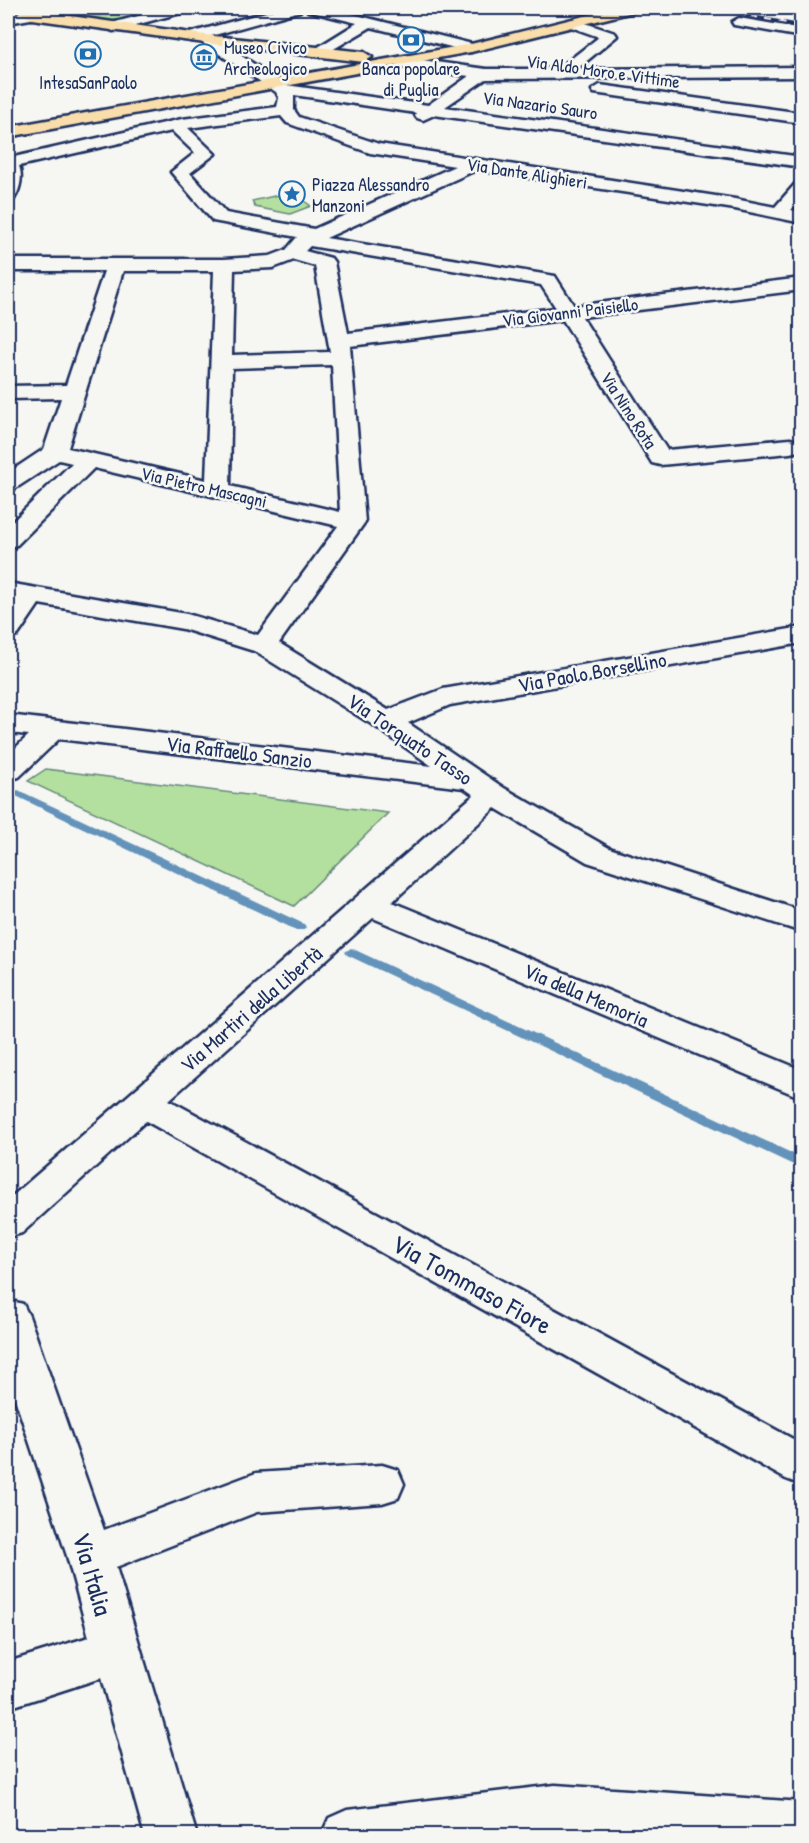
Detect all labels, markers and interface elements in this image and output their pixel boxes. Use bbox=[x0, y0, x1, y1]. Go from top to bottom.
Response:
bank icon: Banca popolare di Puglia bbox=[396, 25, 426, 55]
place label: Museo Civico Archeologico bbox=[224, 35, 307, 81]
bank icon: IntesaSanPaolo bbox=[73, 39, 103, 69]
museum icon: Museo Civico Archeologico bbox=[189, 42, 219, 72]
street label: Via Aldo Moro e Vittime bbox=[525, 48, 681, 94]
place label: Banca popolare di Puglia bbox=[362, 56, 460, 102]
place label: IntesaSanPaolo bbox=[39, 70, 137, 95]
street label: Via Nazario Sauro bbox=[481, 85, 599, 125]
street label: Via Dante Alighieri bbox=[465, 151, 589, 195]
place label: Piazza Alessandro Manzoni bbox=[312, 172, 429, 218]
place icon: Piazza Alessandro Manzoni bbox=[277, 179, 307, 209]
street label: Via Giovanni Paisiello bbox=[501, 291, 639, 333]
street label: Via Nino Rota bbox=[595, 367, 663, 453]
street label: Via Pietro Mascagni bbox=[139, 460, 269, 514]
street label: Via Paolo Borsellino bbox=[515, 645, 669, 699]
street label: Via Torquato Tasso bbox=[342, 686, 478, 792]
street label: Via Raffaello Sanzio bbox=[164, 729, 314, 775]
street label: Via Martiri della Libertà bbox=[174, 939, 328, 1079]
street label: Via della Memoria bbox=[519, 956, 653, 1034]
street label: Via Tommaso Fiore bbox=[386, 1226, 558, 1342]
street label: Via Italia bbox=[64, 1528, 122, 1620]

